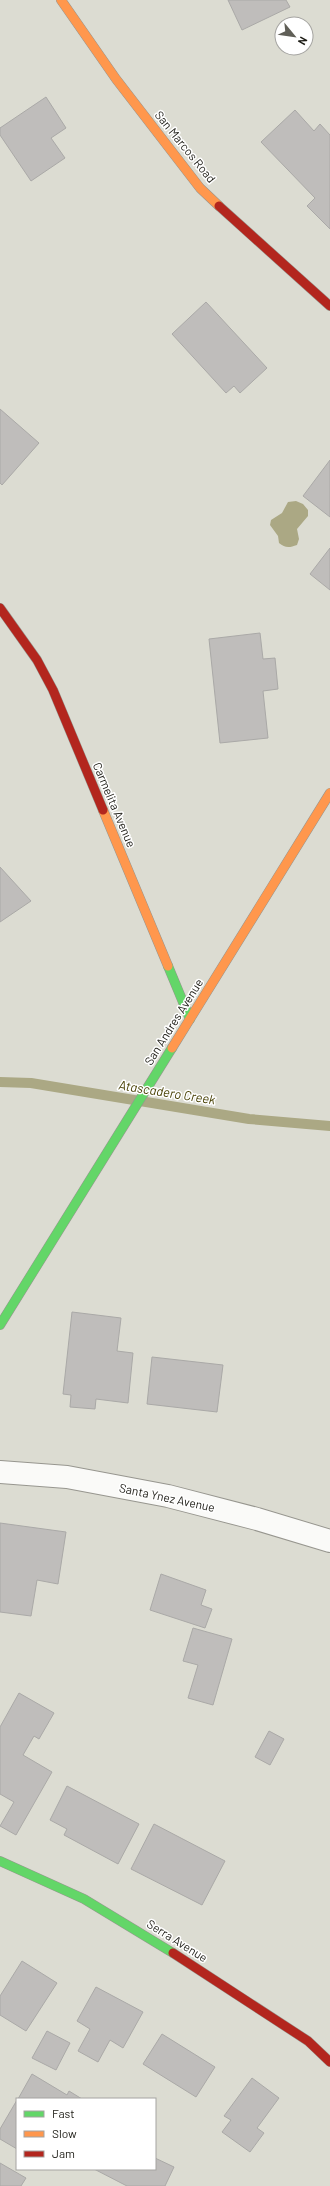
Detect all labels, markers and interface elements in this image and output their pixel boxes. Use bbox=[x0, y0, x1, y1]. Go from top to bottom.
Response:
north arrow bbox=[274, 16, 314, 56]
text: N bbox=[296, 35, 311, 47]
street label: San Marcos Road bbox=[153, 108, 219, 185]
street label: Carmelita Avenue bbox=[91, 760, 139, 849]
street label: San Andres Avenue bbox=[141, 976, 205, 1067]
water label: Atascadero Creek bbox=[117, 1076, 217, 1108]
street label: Santa Ynez Avenue bbox=[118, 1480, 216, 1514]
street label: Serra Avenue bbox=[145, 1916, 210, 1964]
legend bbox=[16, 2098, 156, 2170]
text: Fast bbox=[52, 2106, 75, 2120]
text: Slow bbox=[52, 2126, 77, 2140]
text: Jam bbox=[52, 2146, 75, 2160]

